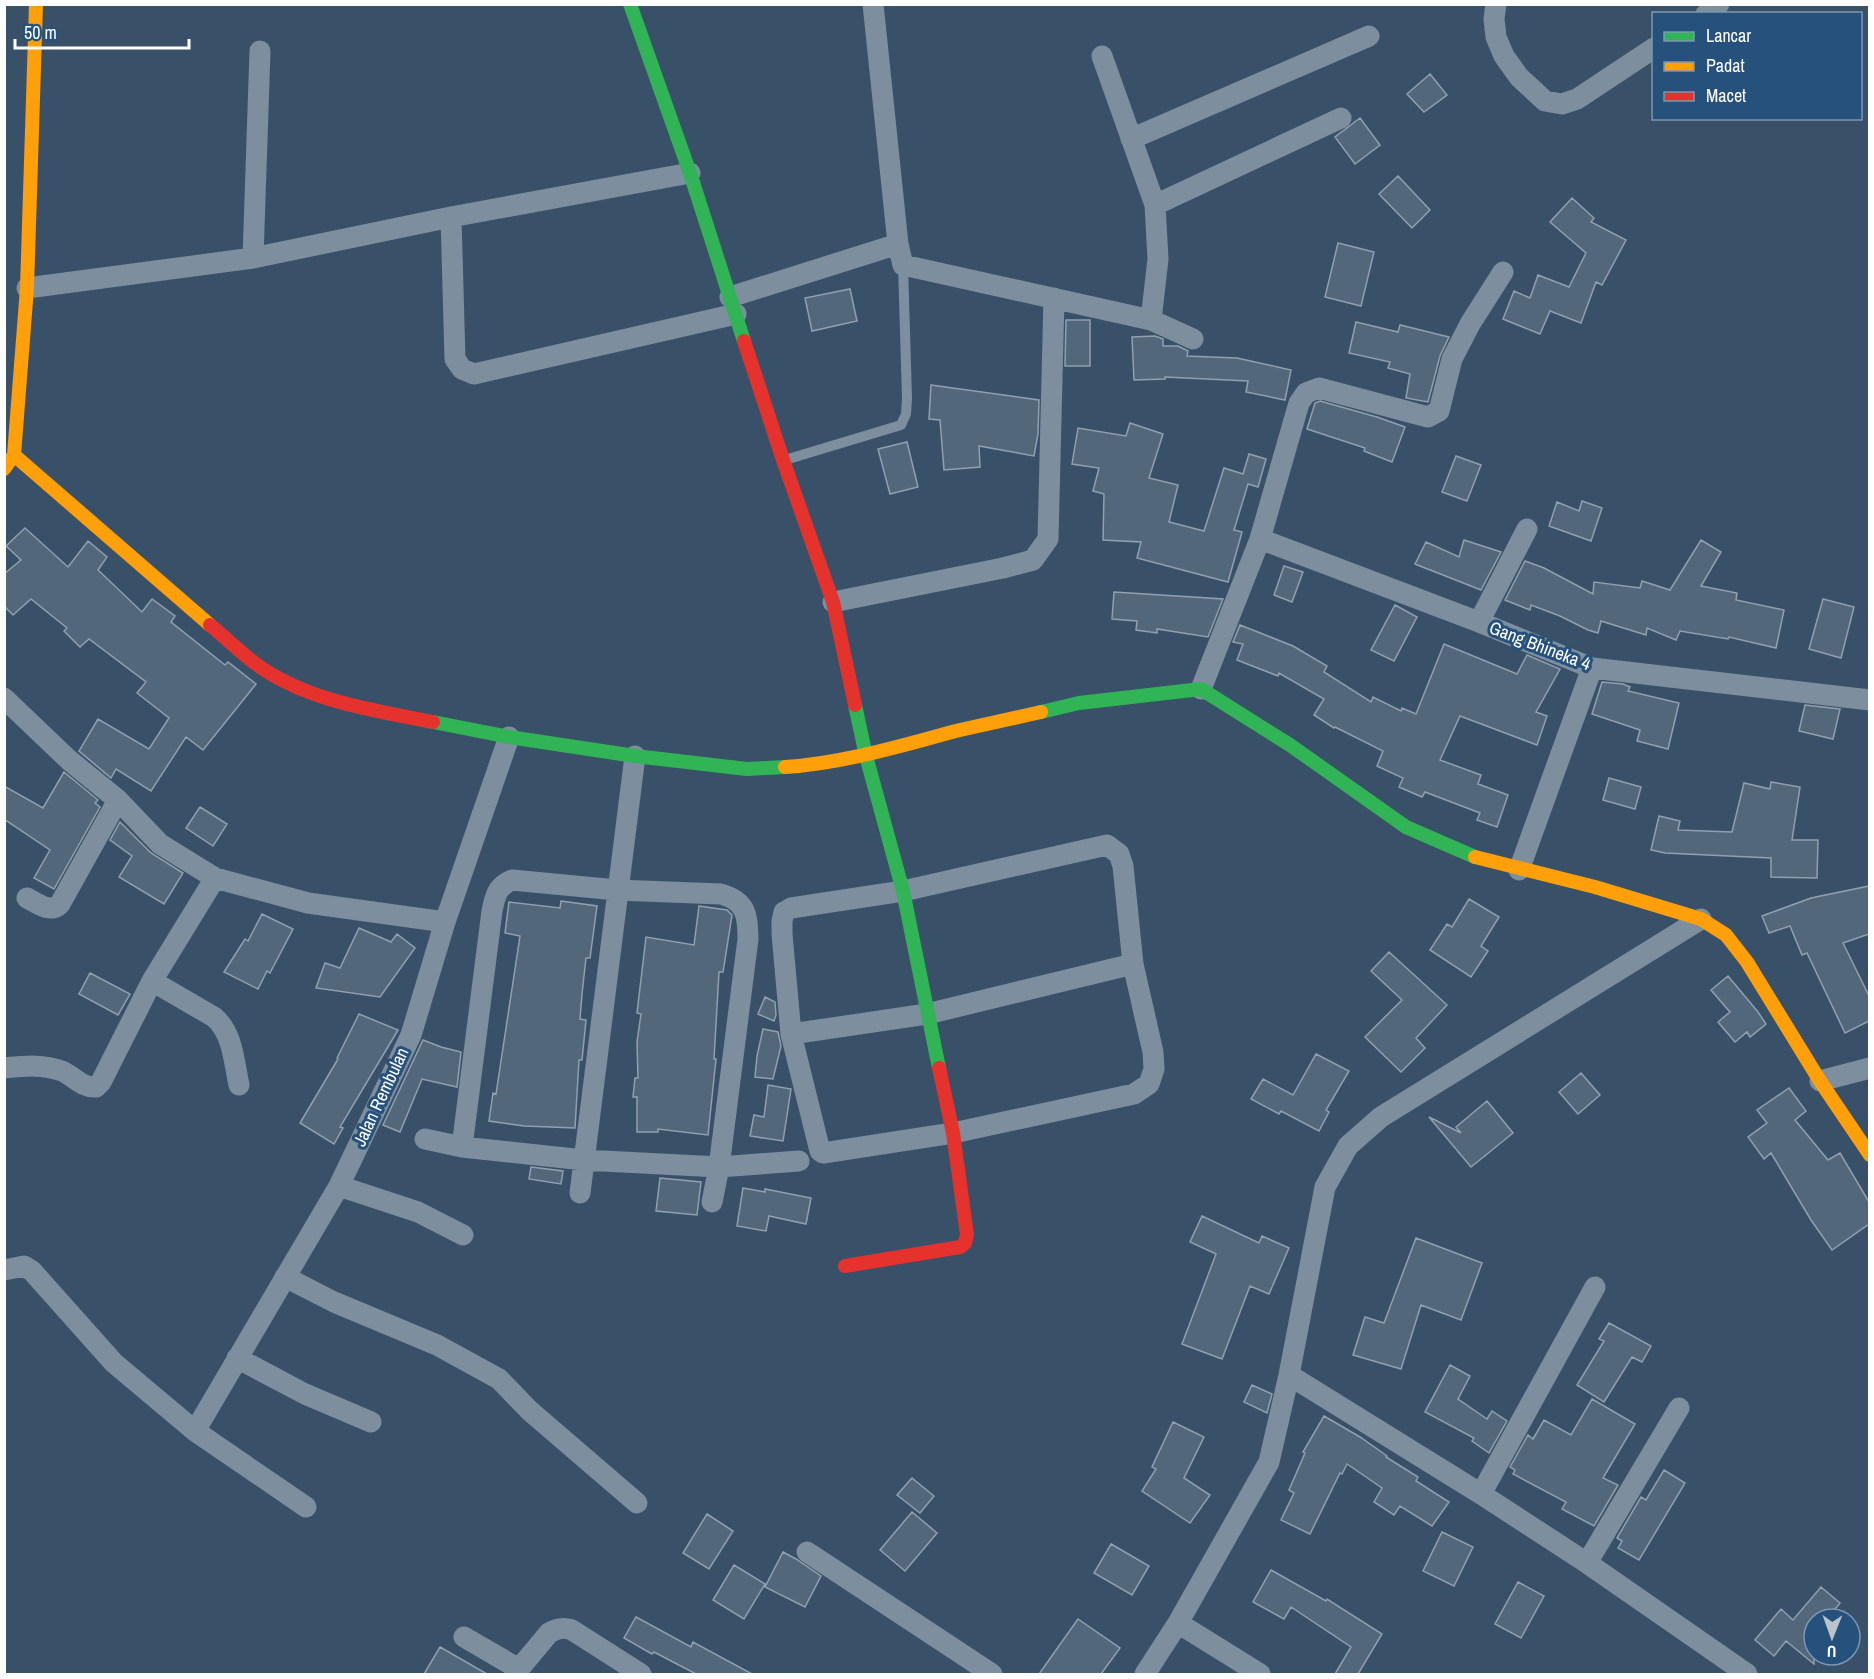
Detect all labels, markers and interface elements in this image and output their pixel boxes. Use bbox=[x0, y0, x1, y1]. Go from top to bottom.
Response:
scale bar bbox=[15, 12, 189, 50]
legend bbox=[1652, 12, 1862, 120]
text: 50 m bbox=[24, 20, 57, 45]
text: Lancar bbox=[1706, 23, 1751, 48]
text: Padat bbox=[1706, 53, 1745, 78]
text: Macet bbox=[1706, 83, 1746, 108]
street label: Gang Bhineka 4 bbox=[1486, 615, 1594, 676]
street label: Jalan Rembulan bbox=[347, 1043, 414, 1150]
north arrow bbox=[1802, 1607, 1862, 1667]
text: U bbox=[1827, 1641, 1837, 1663]

